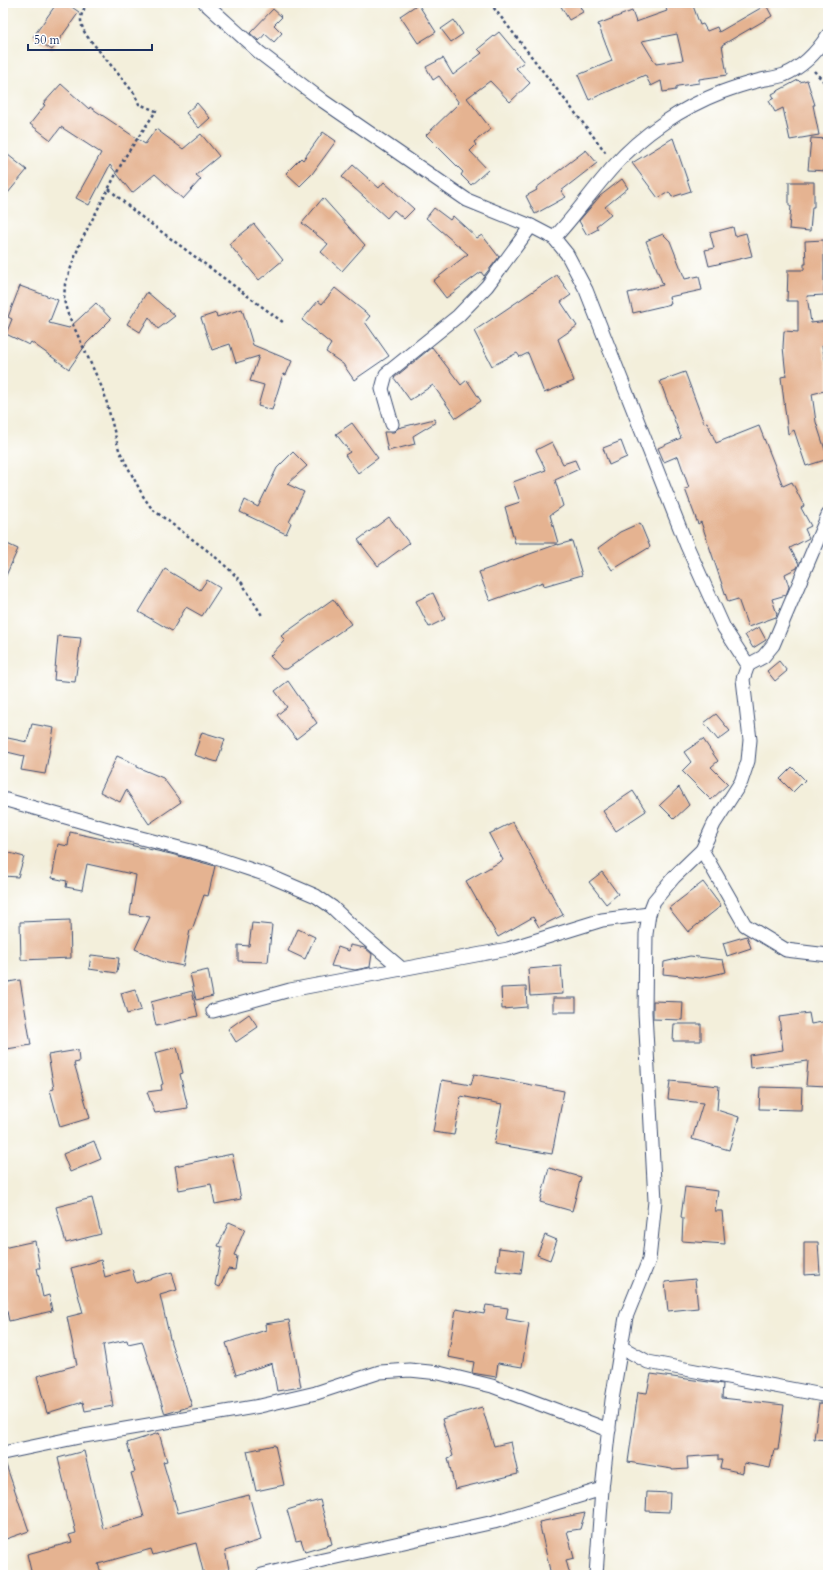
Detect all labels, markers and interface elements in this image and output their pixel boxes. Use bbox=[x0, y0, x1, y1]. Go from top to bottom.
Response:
scale bar bbox=[28, 26, 152, 52]
text: 50 m bbox=[34, 32, 61, 48]

